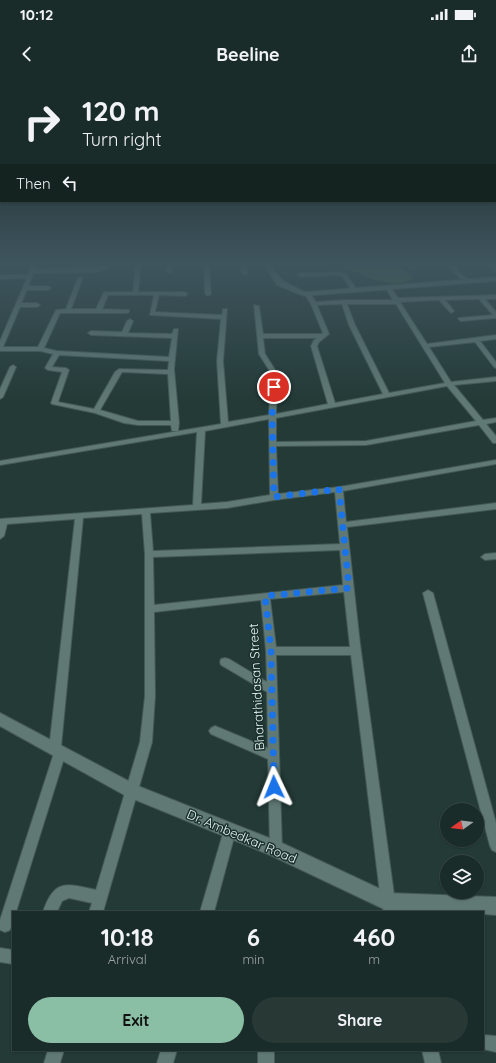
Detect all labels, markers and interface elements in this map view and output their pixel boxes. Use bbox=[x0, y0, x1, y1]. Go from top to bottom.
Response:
text: 10:12 bbox=[20, 5, 54, 24]
icon: back bbox=[16, 43, 38, 65]
text: Beeline bbox=[216, 43, 280, 66]
icon: share bbox=[458, 43, 480, 65]
text: 120 m bbox=[82, 93, 160, 128]
icon: right bbox=[16, 96, 68, 148]
text: Turn right bbox=[82, 128, 162, 151]
icon: left bbox=[59, 172, 81, 194]
text: Then bbox=[16, 174, 51, 193]
pin bbox=[257, 370, 291, 404]
icon: arrive bbox=[263, 376, 285, 398]
street label: Bharathidasan Street bbox=[245, 623, 267, 751]
position arrow bbox=[253, 766, 295, 808]
north arrow bbox=[440, 803, 484, 847]
map controls bbox=[440, 803, 484, 899]
street label: Dr. Ambedkar Road bbox=[185, 806, 299, 866]
button: layers bbox=[440, 855, 484, 899]
text: 10:18 bbox=[101, 922, 154, 952]
text: 6 bbox=[247, 922, 260, 952]
text: 460 bbox=[353, 922, 395, 952]
text: Arrival bbox=[108, 951, 147, 967]
text: min bbox=[242, 951, 265, 967]
text: m bbox=[368, 951, 380, 967]
button: Exit bbox=[28, 997, 244, 1043]
button: Share bbox=[252, 997, 468, 1043]

